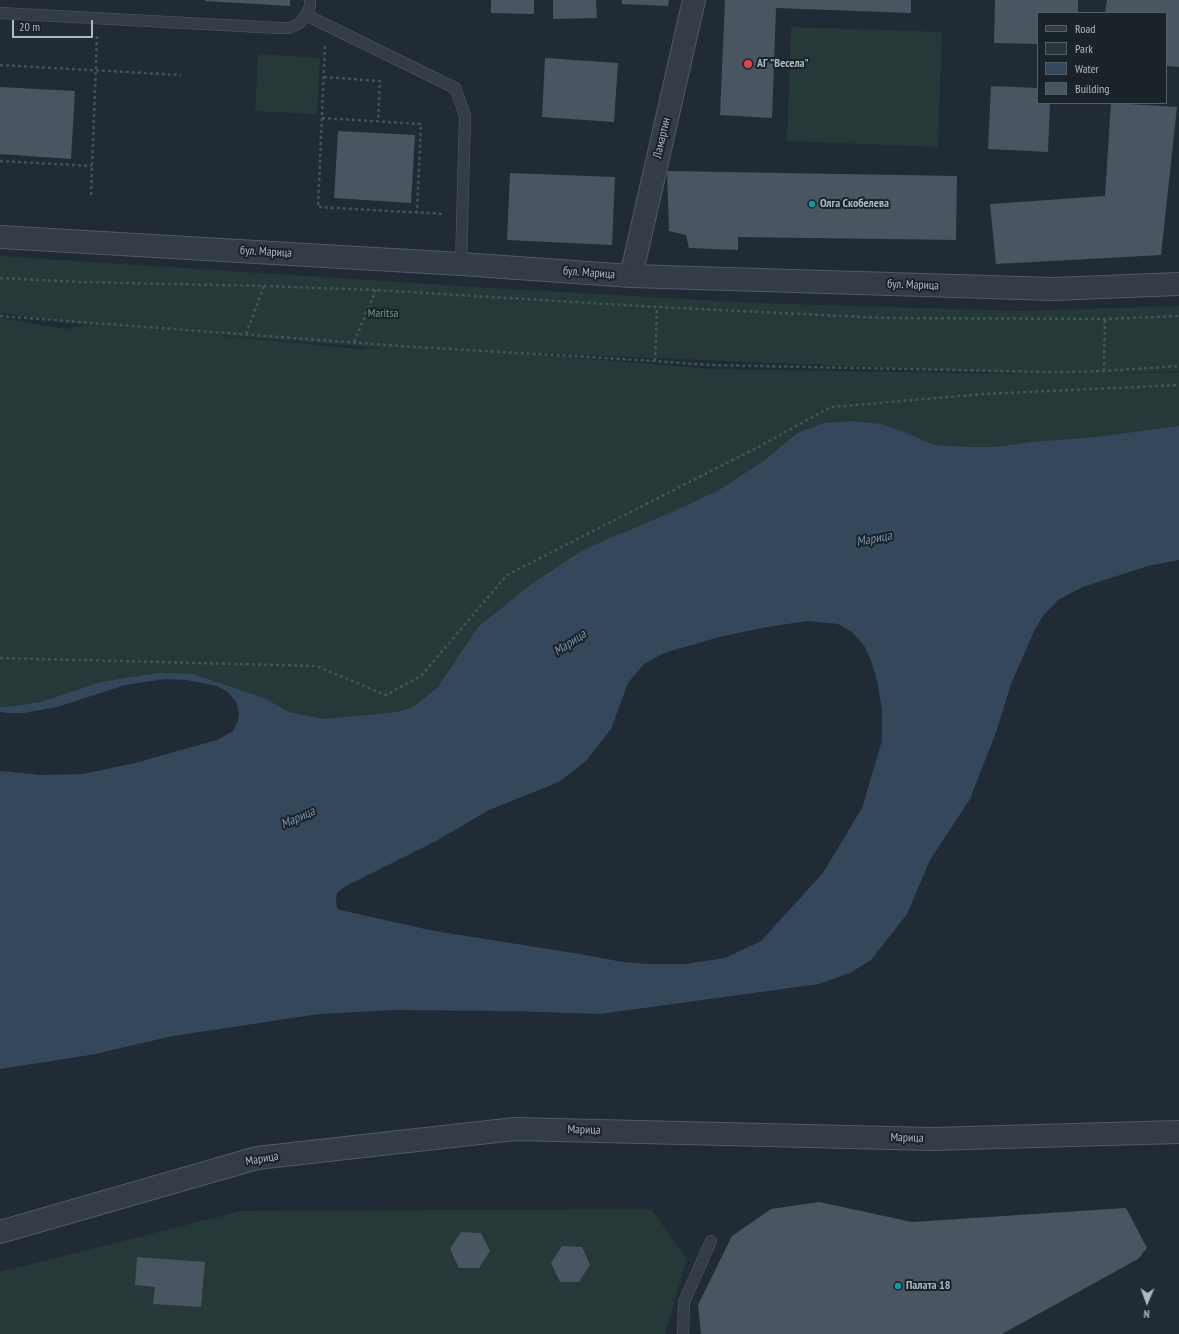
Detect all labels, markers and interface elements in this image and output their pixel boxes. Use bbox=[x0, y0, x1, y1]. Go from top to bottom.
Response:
scale bar bbox=[14, 12, 95, 38]
legend bbox=[1037, 12, 1167, 104]
text: 20 m bbox=[19, 19, 40, 34]
text: Road bbox=[1075, 21, 1095, 36]
text: Park bbox=[1075, 41, 1093, 56]
place label: АГ "Весела" bbox=[757, 57, 809, 71]
marker: АГ "Весела" bbox=[742, 58, 754, 70]
text: Water bbox=[1075, 61, 1099, 76]
text: Building bbox=[1075, 81, 1110, 96]
street label: Ламартин bbox=[650, 116, 674, 160]
place label: Олга Скобелева bbox=[820, 197, 889, 211]
marker: Олга Скобелева bbox=[807, 199, 817, 209]
street label: бул. Марица bbox=[240, 243, 292, 261]
street label: бул. Марица bbox=[563, 264, 615, 282]
street label: бул. Марица bbox=[887, 277, 939, 293]
park label: Maritsa bbox=[368, 307, 398, 321]
water label: Марица bbox=[855, 528, 893, 550]
water label: Марица bbox=[551, 627, 589, 659]
water label: Марица bbox=[278, 804, 318, 832]
street label: Марица bbox=[567, 1123, 601, 1137]
street label: Марица bbox=[890, 1131, 924, 1145]
street label: Марица bbox=[244, 1149, 280, 1169]
place label: Палата 18 bbox=[906, 1279, 950, 1293]
marker: Палата 18 bbox=[893, 1281, 903, 1291]
north arrow bbox=[1127, 1282, 1167, 1322]
text: N bbox=[1143, 1307, 1150, 1321]

